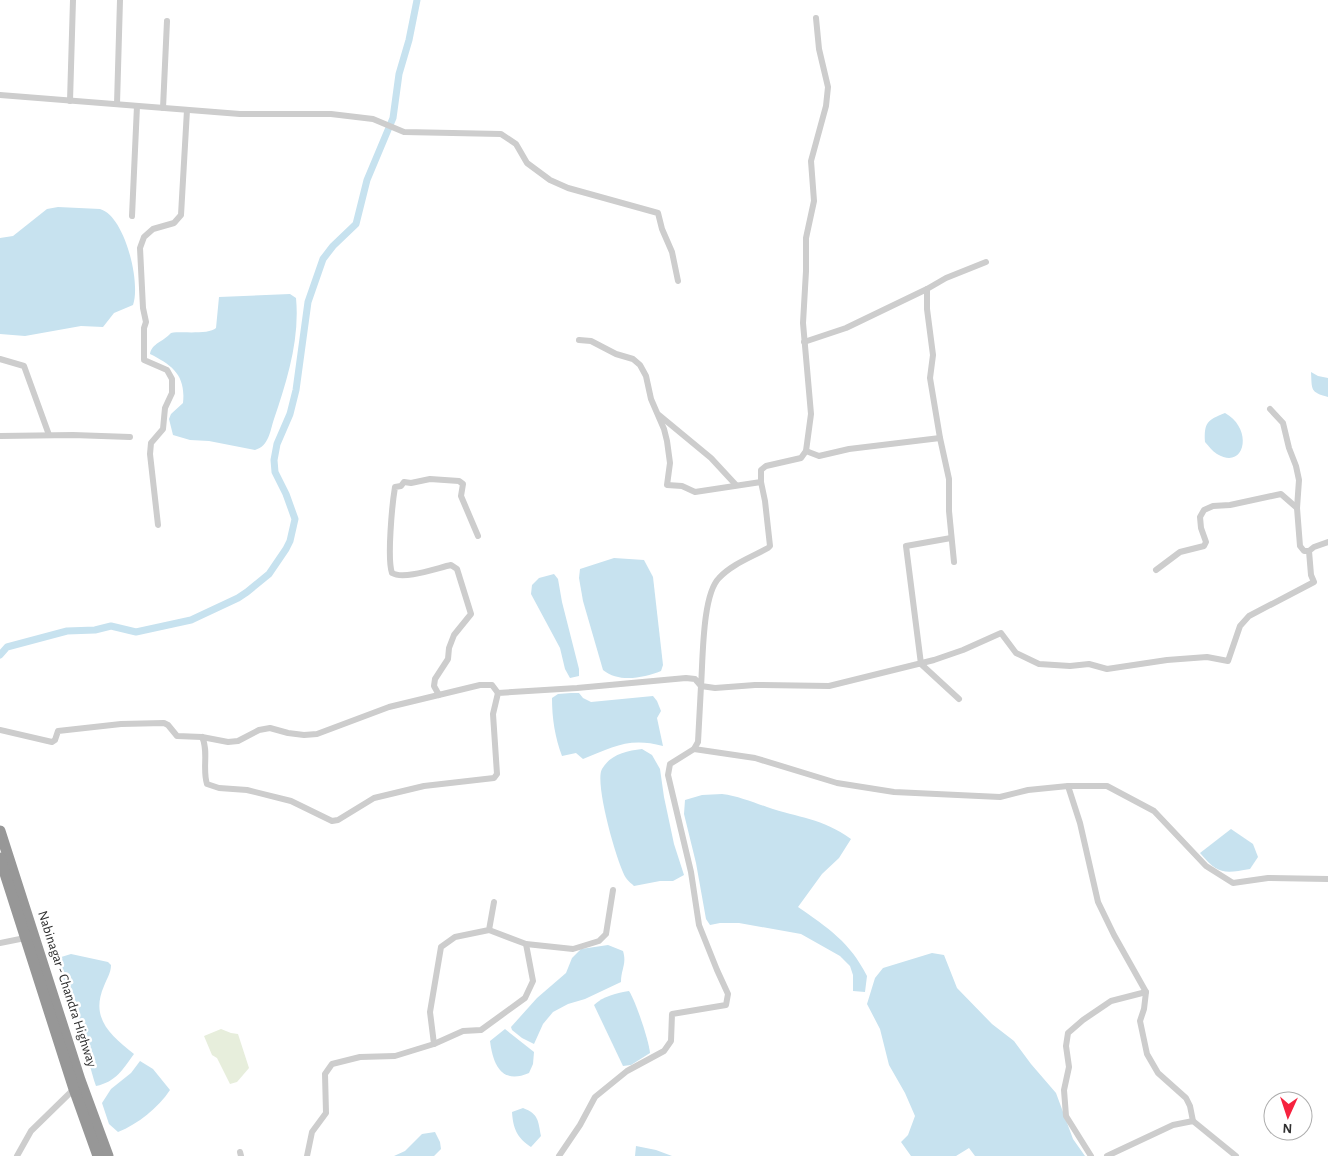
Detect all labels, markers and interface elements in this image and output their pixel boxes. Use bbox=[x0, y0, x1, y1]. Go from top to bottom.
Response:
street label: Nabinagar - Chandra Highway bbox=[35, 909, 99, 1069]
north arrow bbox=[1263, 1091, 1313, 1141]
text: N bbox=[1282, 1121, 1293, 1135]

